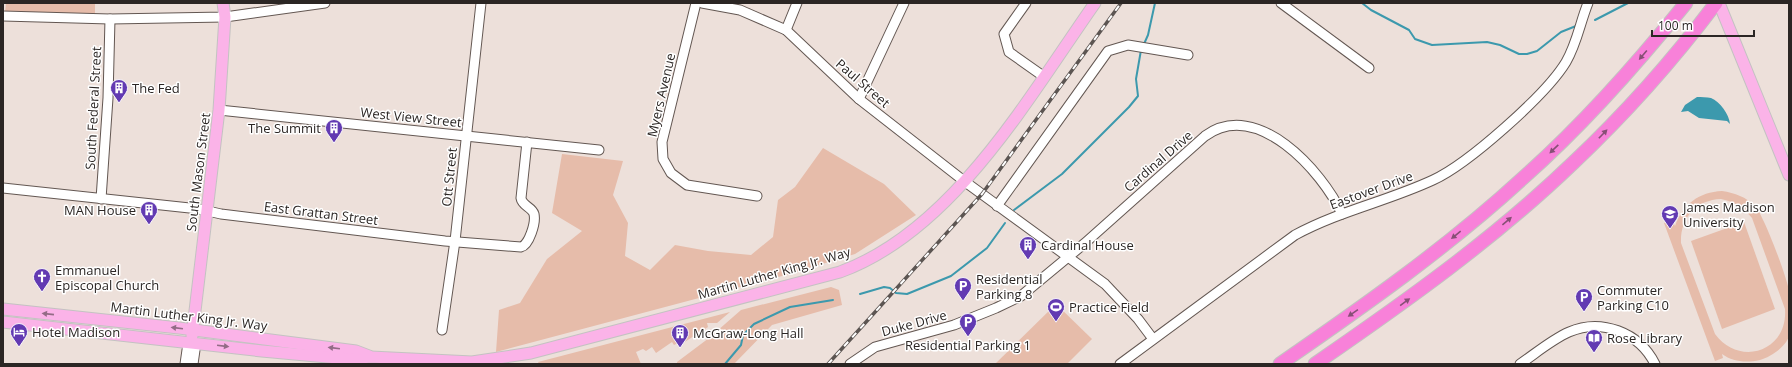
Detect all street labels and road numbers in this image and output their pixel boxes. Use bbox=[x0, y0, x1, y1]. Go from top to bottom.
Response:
street label: South Federal Street bbox=[81, 45, 105, 170]
street label: Myers Avenue bbox=[643, 51, 679, 139]
street label: Paul Street bbox=[832, 55, 894, 112]
street label: West View Street bbox=[360, 103, 463, 131]
street label: South Mason Street bbox=[182, 111, 214, 232]
street label: Cardinal Drive bbox=[1120, 126, 1196, 196]
street label: Ott Street bbox=[437, 146, 461, 207]
street label: Eastover Drive bbox=[1327, 167, 1415, 213]
street label: East Grattan Street bbox=[263, 197, 379, 229]
street label: Martin Luther King Jr. Way bbox=[696, 242, 853, 303]
street label: Martin Luther King Jr. Way bbox=[110, 297, 269, 335]
street label: Duke Drive bbox=[879, 306, 949, 340]

